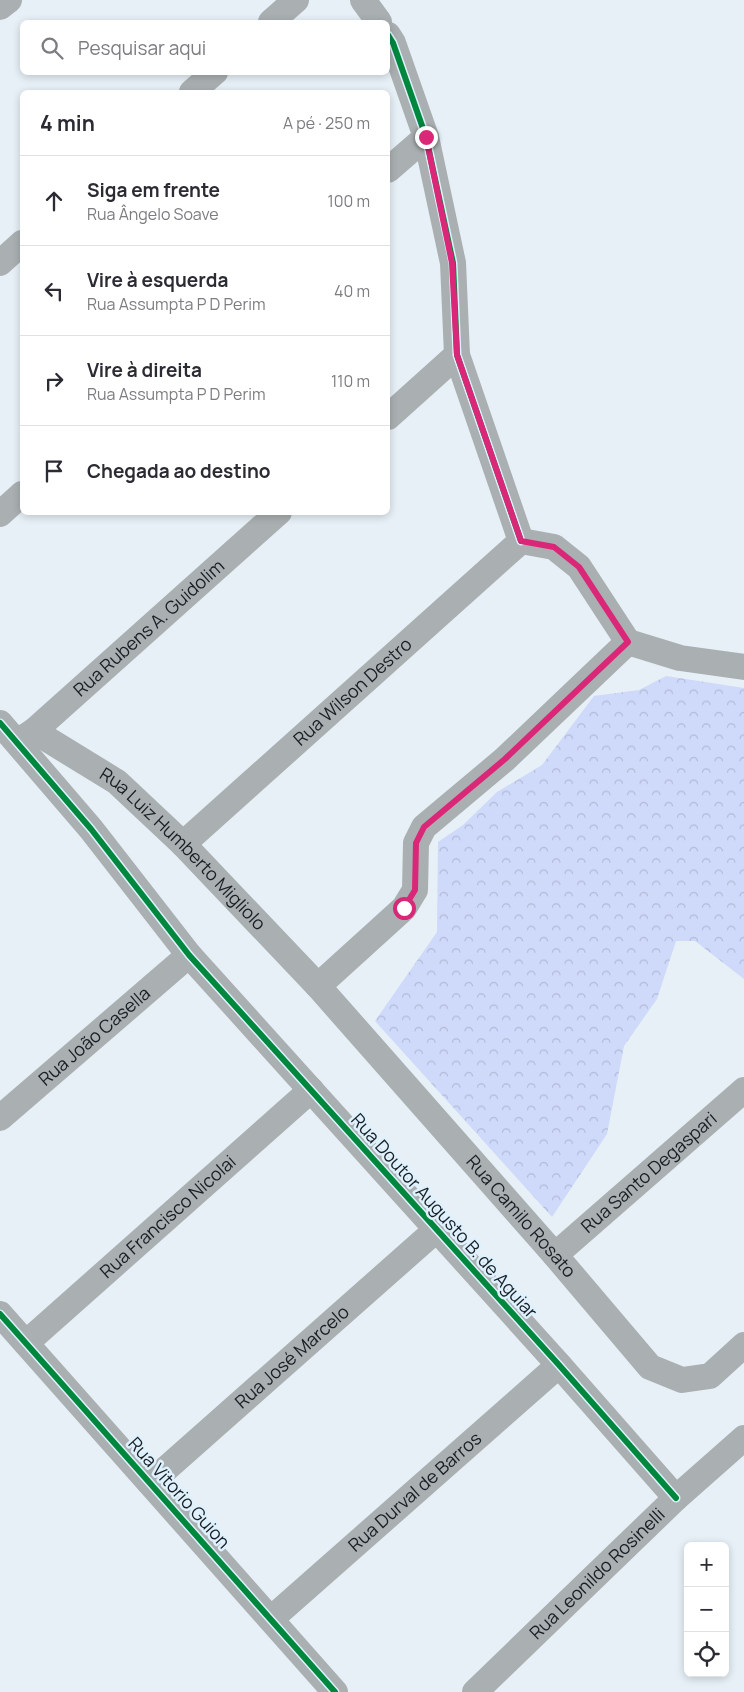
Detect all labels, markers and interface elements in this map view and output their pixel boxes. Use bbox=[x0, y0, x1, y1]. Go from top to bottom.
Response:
search box bbox=[20, 20, 390, 75]
icon: search bbox=[38, 34, 66, 62]
text: Pesquisar aqui bbox=[78, 35, 206, 61]
text: 4 min bbox=[40, 109, 95, 137]
text: A pé · 250 m bbox=[283, 112, 370, 134]
route end bbox=[415, 126, 438, 149]
text: Siga em frente bbox=[87, 177, 220, 203]
icon: ahead bbox=[40, 187, 68, 215]
text: 100 m bbox=[327, 190, 370, 212]
text: Rua Ângelo Soave bbox=[87, 203, 219, 225]
text: Vire à esquerda bbox=[87, 267, 228, 293]
icon: left bbox=[40, 277, 68, 305]
text: 40 m bbox=[334, 280, 370, 302]
text: Rua Assumpta P D Perim bbox=[87, 293, 266, 315]
text: Vire à direita bbox=[87, 357, 202, 383]
icon: right bbox=[40, 367, 68, 395]
text: 110 m bbox=[331, 370, 370, 392]
text: Rua Assumpta P D Perim bbox=[87, 383, 266, 405]
icon: arrive bbox=[40, 457, 68, 485]
text: Chegada ao destino bbox=[87, 458, 270, 484]
street label: Rua Rubens A. Guidolim bbox=[68, 554, 229, 701]
street label: Rua Wilson Destro bbox=[288, 632, 416, 750]
street label: Rua Luiz Humberto Migliolo bbox=[96, 761, 272, 935]
route start bbox=[393, 897, 416, 920]
street label: Rua João Casella bbox=[33, 981, 155, 1090]
street label: Rua Santo Degaspari bbox=[576, 1106, 721, 1238]
street label: Rua Doutor Augusto B. de Aguiar bbox=[346, 1108, 544, 1323]
street label: Rua Francisco Nicolai bbox=[94, 1149, 241, 1283]
street label: Rua Camilo Rosato bbox=[461, 1150, 582, 1282]
street label: Rua José Marcelo bbox=[229, 1299, 354, 1413]
street label: Rua Durval de Barros bbox=[343, 1426, 486, 1557]
street label: Rua Vitorio Guion bbox=[123, 1432, 236, 1553]
street label: Rua Leonildo Rosinelli bbox=[524, 1502, 670, 1644]
map controls bbox=[684, 1542, 729, 1677]
button: + bbox=[684, 1542, 729, 1587]
button: − bbox=[684, 1587, 729, 1632]
button: locate bbox=[684, 1632, 729, 1677]

